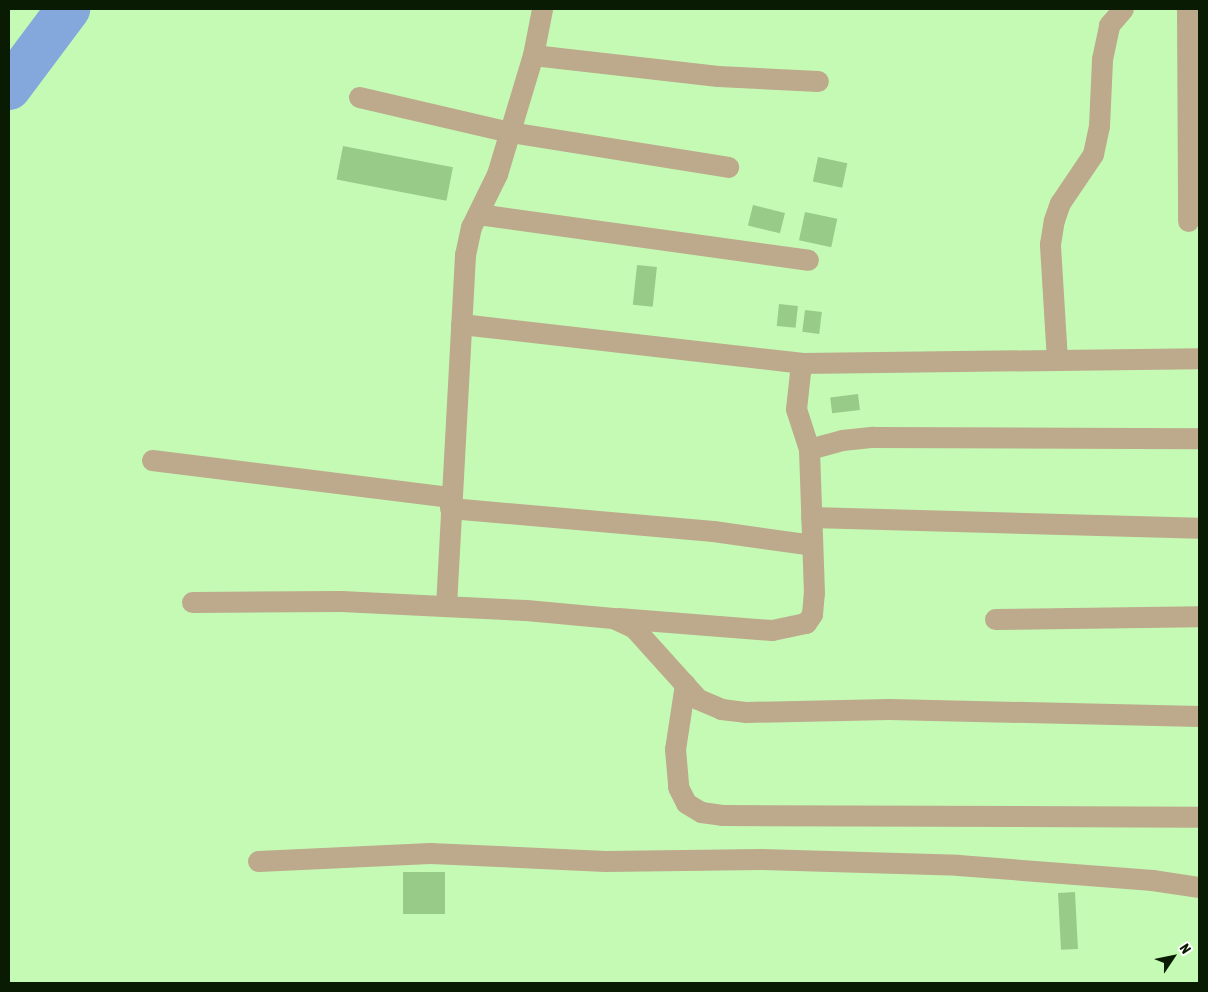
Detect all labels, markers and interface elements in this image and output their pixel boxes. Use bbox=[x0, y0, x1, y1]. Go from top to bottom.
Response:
north arrow bbox=[1148, 932, 1198, 982]
text: N bbox=[1176, 941, 1194, 957]

